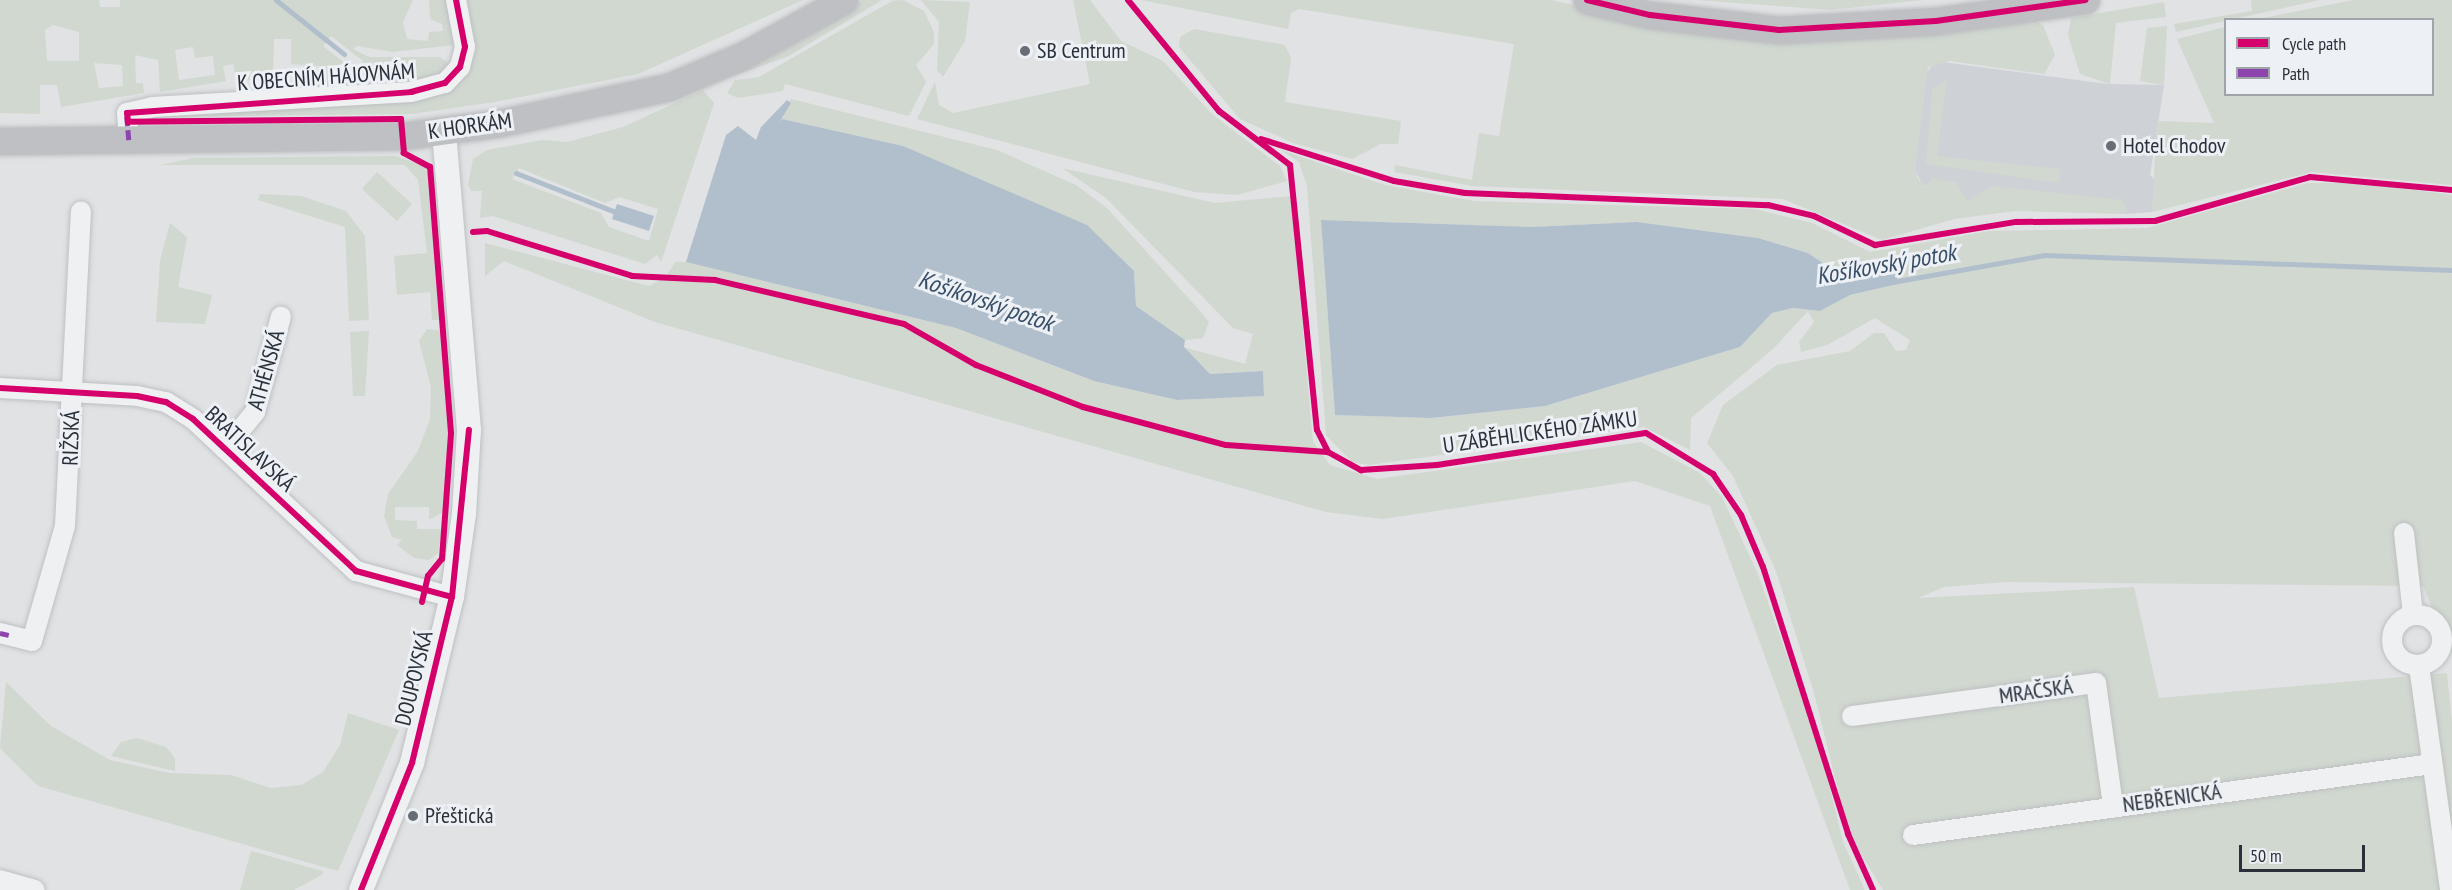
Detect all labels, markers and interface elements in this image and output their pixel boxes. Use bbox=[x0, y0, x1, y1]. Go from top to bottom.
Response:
legend bbox=[2224, 18, 2434, 96]
text: Cycle path bbox=[2282, 32, 2346, 55]
place label: SB Centrum bbox=[1037, 38, 1126, 64]
marker: SB Centrum bbox=[1018, 44, 1032, 58]
street label: K OBECNÍM HÁJOVNÁM bbox=[236, 58, 416, 96]
text: Path bbox=[2282, 62, 2310, 85]
street label: K HORKÁM bbox=[426, 107, 514, 145]
place label: Hotel Chodov bbox=[2123, 133, 2226, 159]
marker: Hotel Chodov bbox=[2104, 139, 2118, 153]
water label: Košíkovský potok bbox=[1814, 238, 1958, 290]
water label: Košíkovský potok bbox=[914, 264, 1058, 338]
street label: ATHÉNSKÁ bbox=[242, 327, 290, 413]
street label: BRATISLAVSKÁ bbox=[200, 401, 300, 497]
street label: U ZÁBĚHLICKÉHO ZÁMKU bbox=[1441, 405, 1639, 459]
street label: RIŽSKÁ bbox=[57, 410, 85, 466]
street label: DOUPOVSKÁ bbox=[390, 628, 438, 728]
street label: MRAČSKÁ bbox=[1997, 673, 2075, 709]
street label: NEBŘENICKÁ bbox=[2121, 778, 2223, 818]
place label: Přeštická bbox=[425, 803, 493, 829]
marker: Přeštická bbox=[406, 809, 420, 823]
scale bar bbox=[2242, 833, 2368, 871]
text: 50 m bbox=[2250, 844, 2282, 867]

